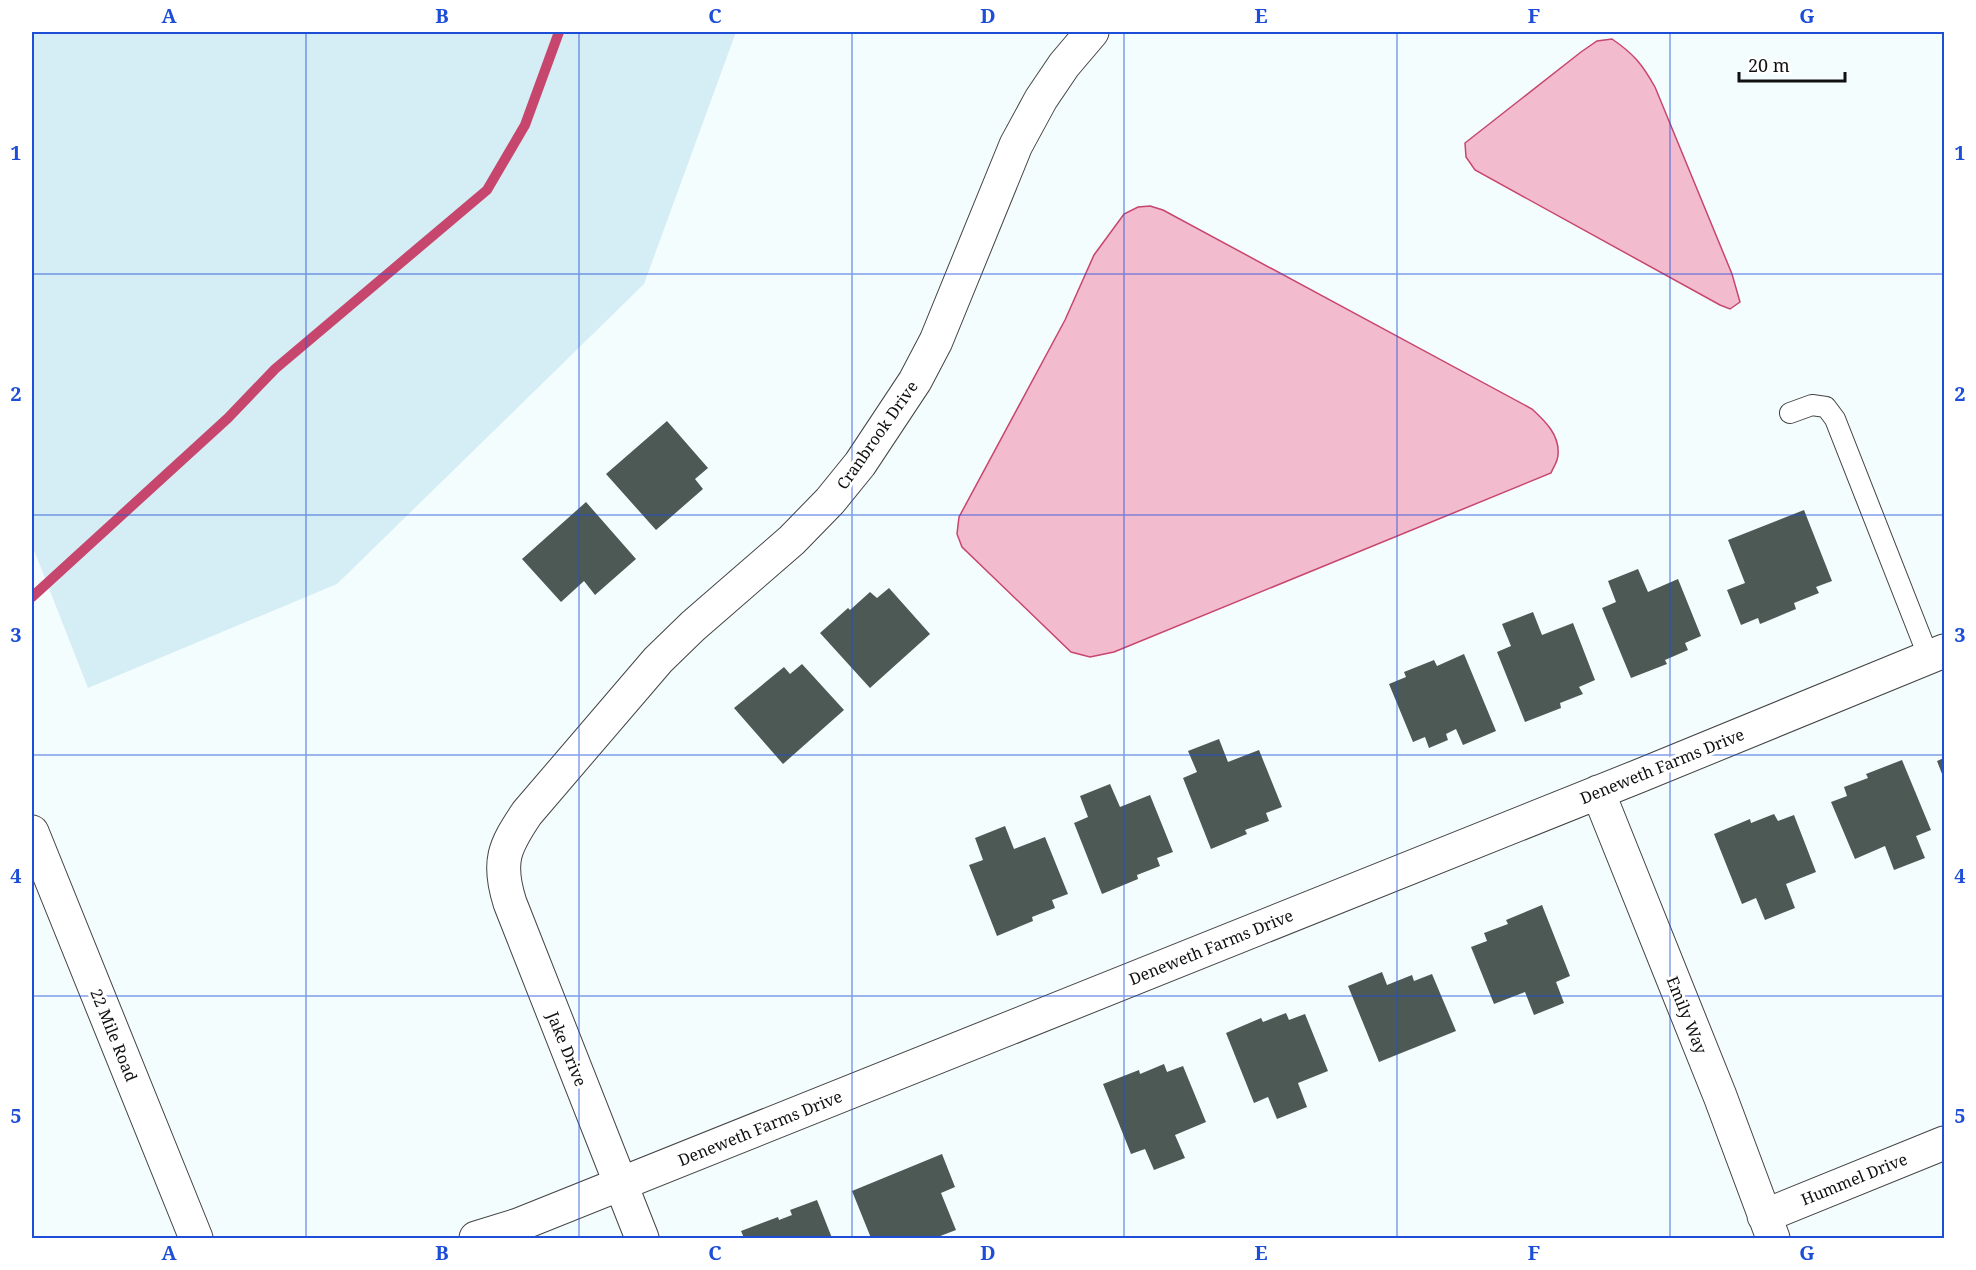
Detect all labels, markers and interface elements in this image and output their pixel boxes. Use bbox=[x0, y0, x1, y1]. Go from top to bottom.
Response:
text: A bbox=[161, 2, 177, 29]
text: B bbox=[435, 2, 449, 29]
text: C bbox=[708, 2, 722, 29]
text: D bbox=[980, 2, 996, 29]
text: E bbox=[1254, 2, 1268, 29]
text: F bbox=[1528, 2, 1540, 29]
text: G bbox=[1799, 2, 1815, 29]
scale bar bbox=[1739, 45, 1846, 83]
text: 20 m bbox=[1748, 53, 1790, 77]
text: 1 bbox=[10, 139, 22, 166]
text: 1 bbox=[1954, 139, 1966, 166]
street label: Cranbrook Drive bbox=[831, 376, 923, 494]
text: 2 bbox=[10, 380, 22, 407]
text: 2 bbox=[1954, 380, 1966, 407]
text: 3 bbox=[10, 621, 22, 648]
text: 3 bbox=[1954, 621, 1966, 648]
street label: Deneweth Farms Drive bbox=[1577, 723, 1747, 809]
text: 4 bbox=[10, 862, 22, 889]
text: 4 bbox=[1954, 862, 1966, 889]
street label: Deneweth Farms Drive bbox=[1126, 904, 1296, 990]
street label: Emily Way bbox=[1661, 973, 1713, 1058]
street label: 22 Mile Road bbox=[85, 985, 143, 1085]
street label: Jake Drive bbox=[542, 1008, 592, 1090]
street label: Deneweth Farms Drive bbox=[675, 1085, 845, 1171]
text: 5 bbox=[10, 1102, 22, 1129]
text: 5 bbox=[1954, 1102, 1966, 1129]
street label: Hummel Drive bbox=[1798, 1148, 1910, 1210]
text: A bbox=[161, 1239, 177, 1266]
text: B bbox=[435, 1239, 449, 1266]
text: C bbox=[708, 1239, 722, 1266]
text: D bbox=[980, 1239, 996, 1266]
text: E bbox=[1254, 1239, 1268, 1266]
text: F bbox=[1528, 1239, 1540, 1266]
text: G bbox=[1799, 1239, 1815, 1266]

